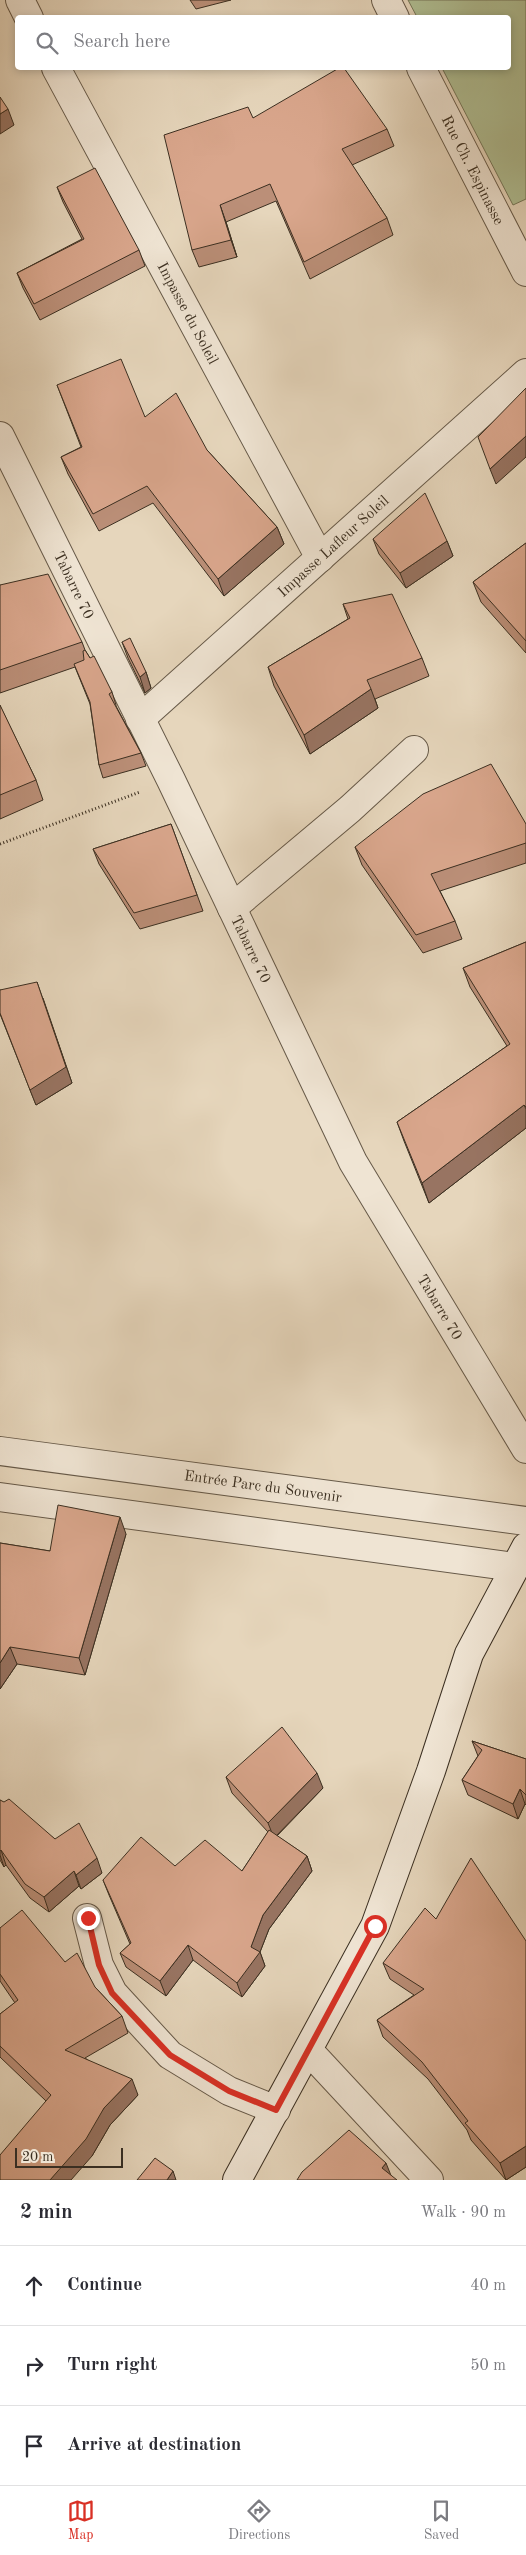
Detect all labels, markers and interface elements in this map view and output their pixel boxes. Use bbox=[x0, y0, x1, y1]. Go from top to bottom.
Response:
search box bbox=[15, 15, 511, 70]
icon: search bbox=[33, 29, 61, 57]
text: Search here bbox=[73, 33, 170, 52]
street label: Rue Ch. Espinasse bbox=[438, 114, 506, 228]
street label: Impasse du Soleil bbox=[154, 260, 220, 367]
street label: Impasse Lafleur Soleil bbox=[276, 493, 392, 601]
street label: Tabarre 70 bbox=[50, 549, 95, 622]
street label: Tabarre 70 bbox=[227, 913, 272, 986]
street label: Tabarre 70 bbox=[413, 1273, 464, 1343]
street label: Entrée Parc du Souvenir bbox=[183, 1469, 343, 1506]
route end bbox=[77, 1907, 100, 1930]
route start bbox=[364, 1915, 387, 1938]
scale bar bbox=[15, 2145, 122, 2168]
text: 20 m bbox=[22, 2150, 53, 2164]
text: 2 min bbox=[20, 2202, 73, 2223]
text: Walk · 90 m bbox=[420, 2205, 506, 2221]
icon: ahead bbox=[20, 2272, 48, 2300]
text: Continue bbox=[67, 2276, 142, 2295]
text: 40 m bbox=[470, 2278, 506, 2294]
icon: right bbox=[20, 2352, 48, 2380]
text: Turn right bbox=[67, 2356, 157, 2375]
text: 50 m bbox=[470, 2358, 506, 2374]
icon: arrive bbox=[20, 2432, 48, 2460]
text: Arrive at destination bbox=[67, 2436, 241, 2455]
tab: Map bbox=[67, 2497, 95, 2544]
tab: Directions bbox=[228, 2497, 290, 2544]
tab: Saved bbox=[424, 2497, 459, 2544]

